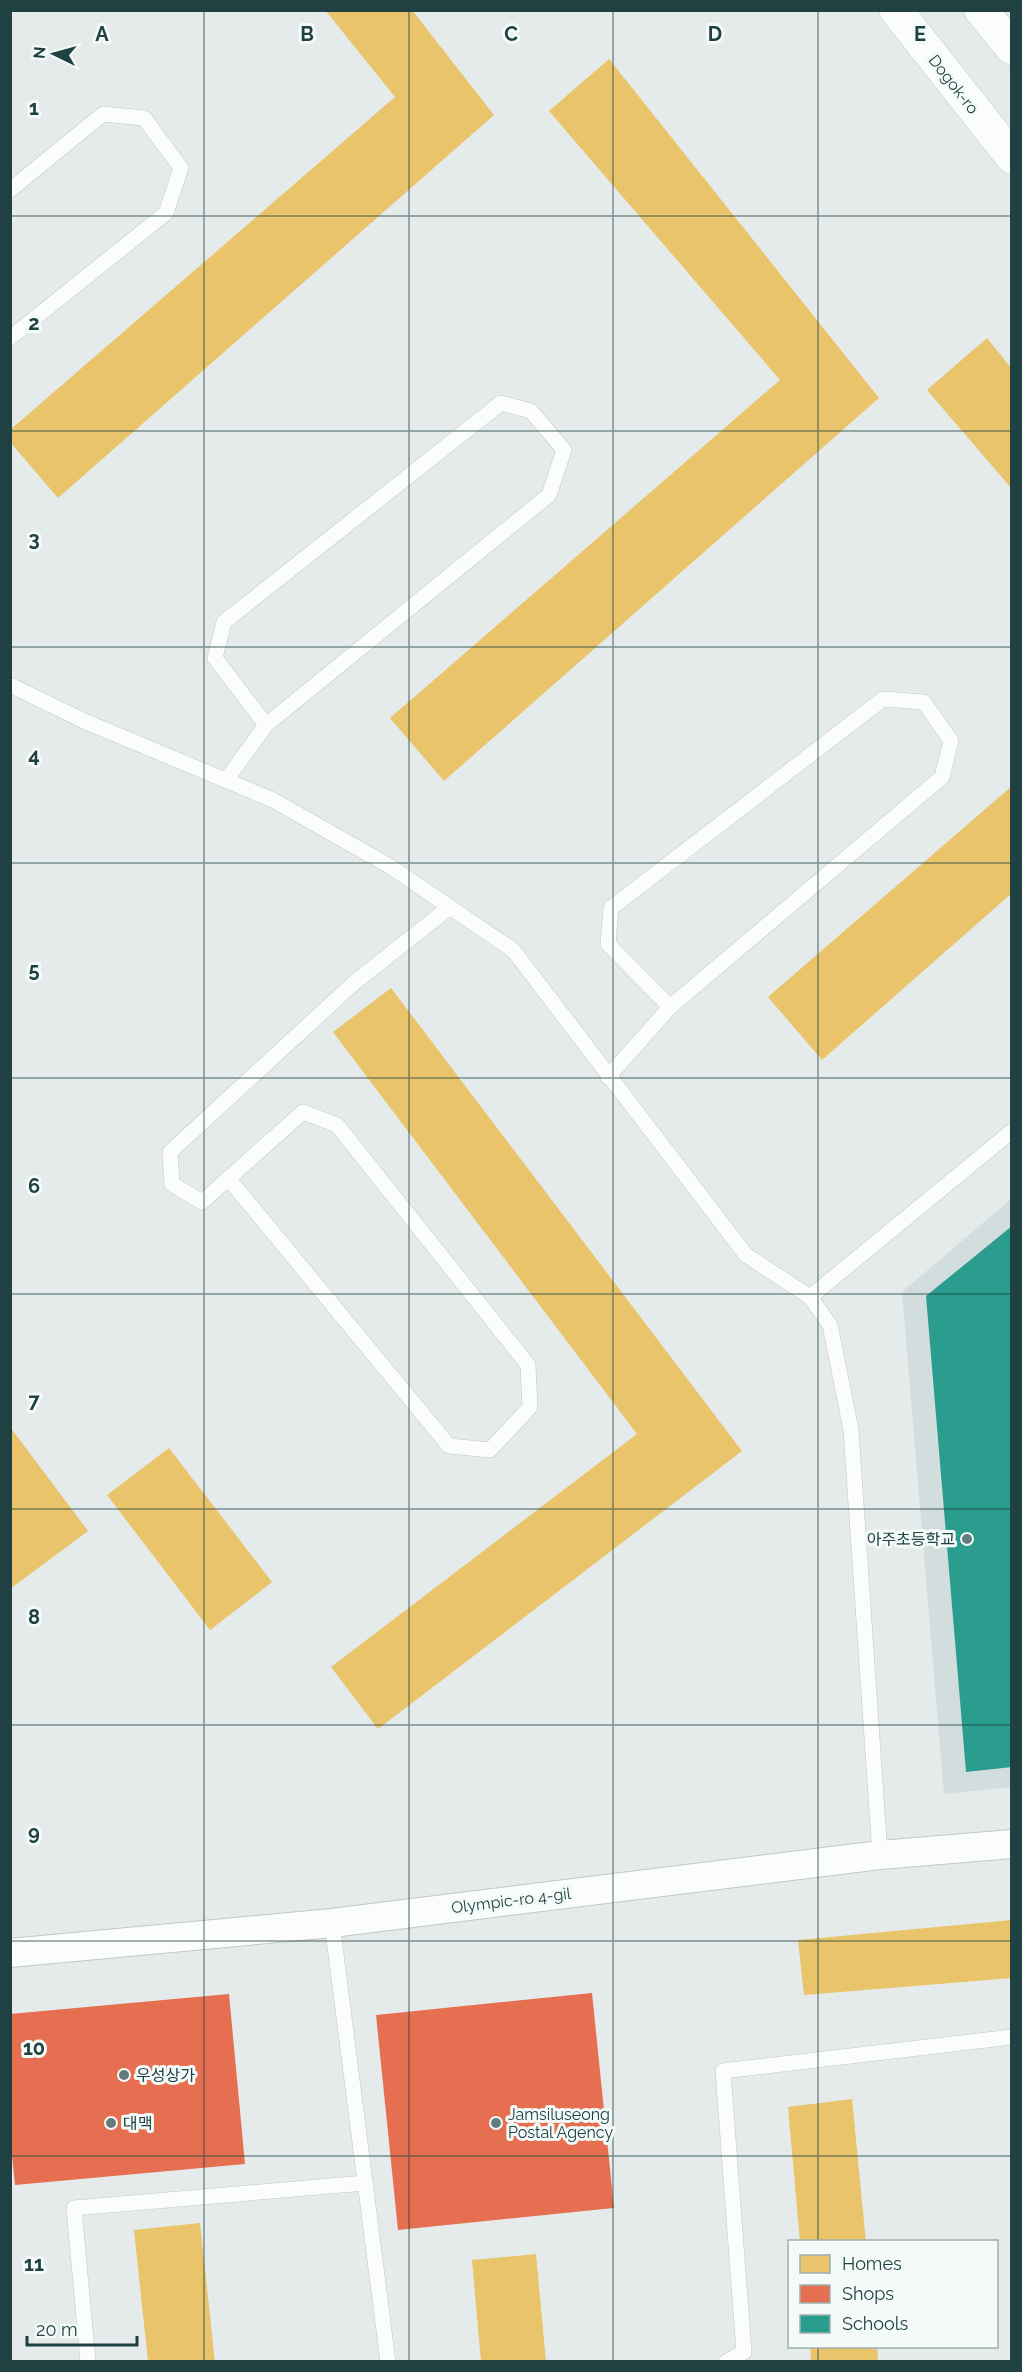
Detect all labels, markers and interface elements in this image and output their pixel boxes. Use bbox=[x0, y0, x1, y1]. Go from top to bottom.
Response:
text: A bbox=[95, 22, 109, 46]
text: B bbox=[300, 22, 314, 46]
text: C bbox=[504, 22, 518, 46]
text: D bbox=[708, 22, 722, 46]
text: E bbox=[914, 22, 926, 46]
north arrow bbox=[24, 24, 84, 84]
text: N bbox=[30, 46, 50, 60]
street label: Dogok-ro bbox=[925, 51, 983, 118]
text: 1 bbox=[29, 96, 39, 120]
text: 2 bbox=[28, 311, 40, 335]
text: 3 bbox=[28, 527, 40, 551]
text: 4 bbox=[28, 743, 40, 767]
text: 5 bbox=[28, 958, 40, 982]
text: 6 bbox=[28, 1174, 40, 1198]
text: 7 bbox=[28, 1389, 40, 1413]
place label: 아주초등학교 bbox=[867, 1530, 955, 1549]
marker: 아주초등학교 bbox=[960, 1532, 974, 1546]
text: 8 bbox=[28, 1605, 40, 1629]
text: 9 bbox=[28, 1821, 40, 1845]
street label: Olympic-ro 4-gil bbox=[450, 1884, 573, 1917]
text: 10 bbox=[23, 2036, 45, 2060]
place label: 우성상가 bbox=[136, 2066, 195, 2085]
marker: 우성상가 bbox=[117, 2068, 131, 2082]
place label: Jamsiluseong Postal Agency bbox=[508, 2105, 613, 2142]
place label: 대맥 bbox=[123, 2114, 152, 2133]
marker: 대맥 bbox=[104, 2116, 118, 2130]
marker: Jamsiluseong Postal Agency bbox=[489, 2116, 503, 2130]
legend bbox=[788, 2240, 998, 2348]
text: 11 bbox=[24, 2252, 44, 2276]
text: Homes bbox=[842, 2253, 902, 2274]
text: Shops bbox=[842, 2283, 894, 2304]
scale bar bbox=[27, 2309, 136, 2347]
text: Schools bbox=[842, 2313, 909, 2334]
text: 20 m bbox=[36, 2319, 78, 2340]

